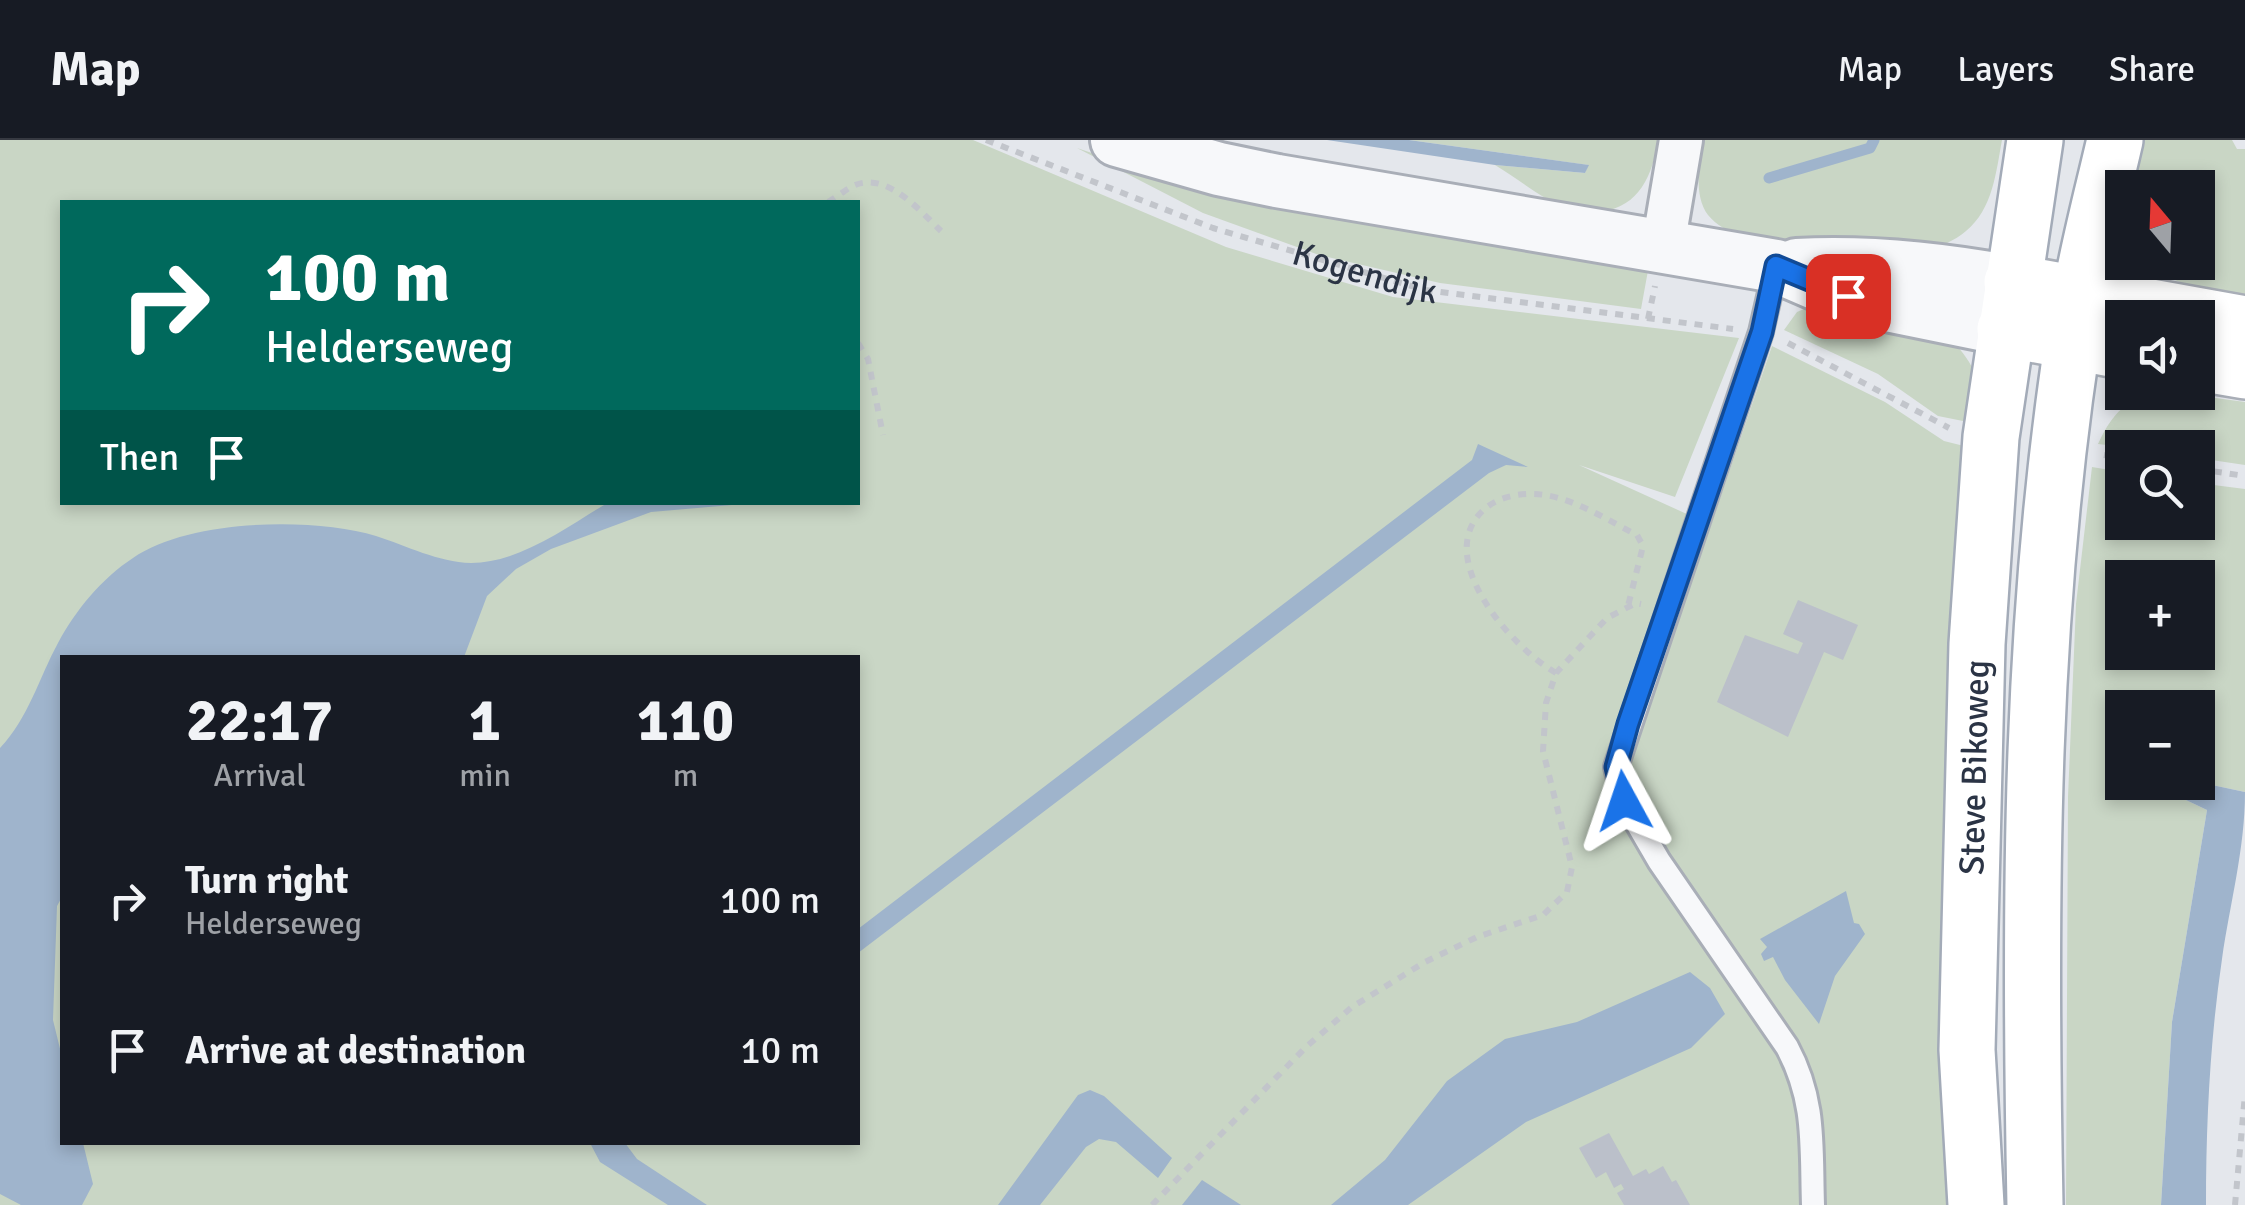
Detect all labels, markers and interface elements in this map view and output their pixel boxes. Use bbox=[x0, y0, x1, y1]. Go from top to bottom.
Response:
text: Map bbox=[50, 40, 140, 99]
text: Map bbox=[1838, 48, 1902, 91]
text: Layers bbox=[1957, 48, 2054, 91]
text: Share bbox=[2109, 48, 2195, 91]
north arrow bbox=[2105, 170, 2215, 280]
map controls bbox=[2105, 170, 2215, 800]
street label: Kogendijk bbox=[1288, 231, 1440, 313]
text: 100 m bbox=[265, 234, 450, 320]
icon: right bbox=[100, 240, 230, 370]
pin bbox=[1806, 254, 1891, 339]
icon: arrive bbox=[1821, 269, 1876, 324]
button: sound bbox=[2105, 300, 2215, 410]
text: Helderseweg bbox=[265, 320, 514, 375]
icon: arrive bbox=[199, 430, 254, 485]
button: search bbox=[2105, 430, 2215, 540]
text: Then bbox=[100, 434, 179, 481]
button: + bbox=[2105, 560, 2215, 670]
street label: Steve Bikoweg bbox=[1950, 659, 1999, 876]
text: 22:17 bbox=[186, 684, 333, 758]
text: 1 bbox=[469, 684, 501, 758]
text: 110 bbox=[637, 684, 734, 758]
button: − bbox=[2105, 690, 2215, 800]
position arrow bbox=[1572, 749, 1676, 853]
text: Arrival bbox=[214, 756, 306, 795]
text: min bbox=[459, 756, 511, 795]
text: m bbox=[673, 756, 698, 795]
text: Turn right bbox=[185, 857, 349, 904]
icon: right bbox=[100, 873, 155, 928]
text: 100 m bbox=[720, 877, 820, 924]
text: Helderseweg bbox=[185, 904, 362, 943]
icon: arrive bbox=[100, 1023, 155, 1078]
text: Arrive at destination bbox=[185, 1027, 526, 1074]
text: 10 m bbox=[740, 1027, 820, 1074]

